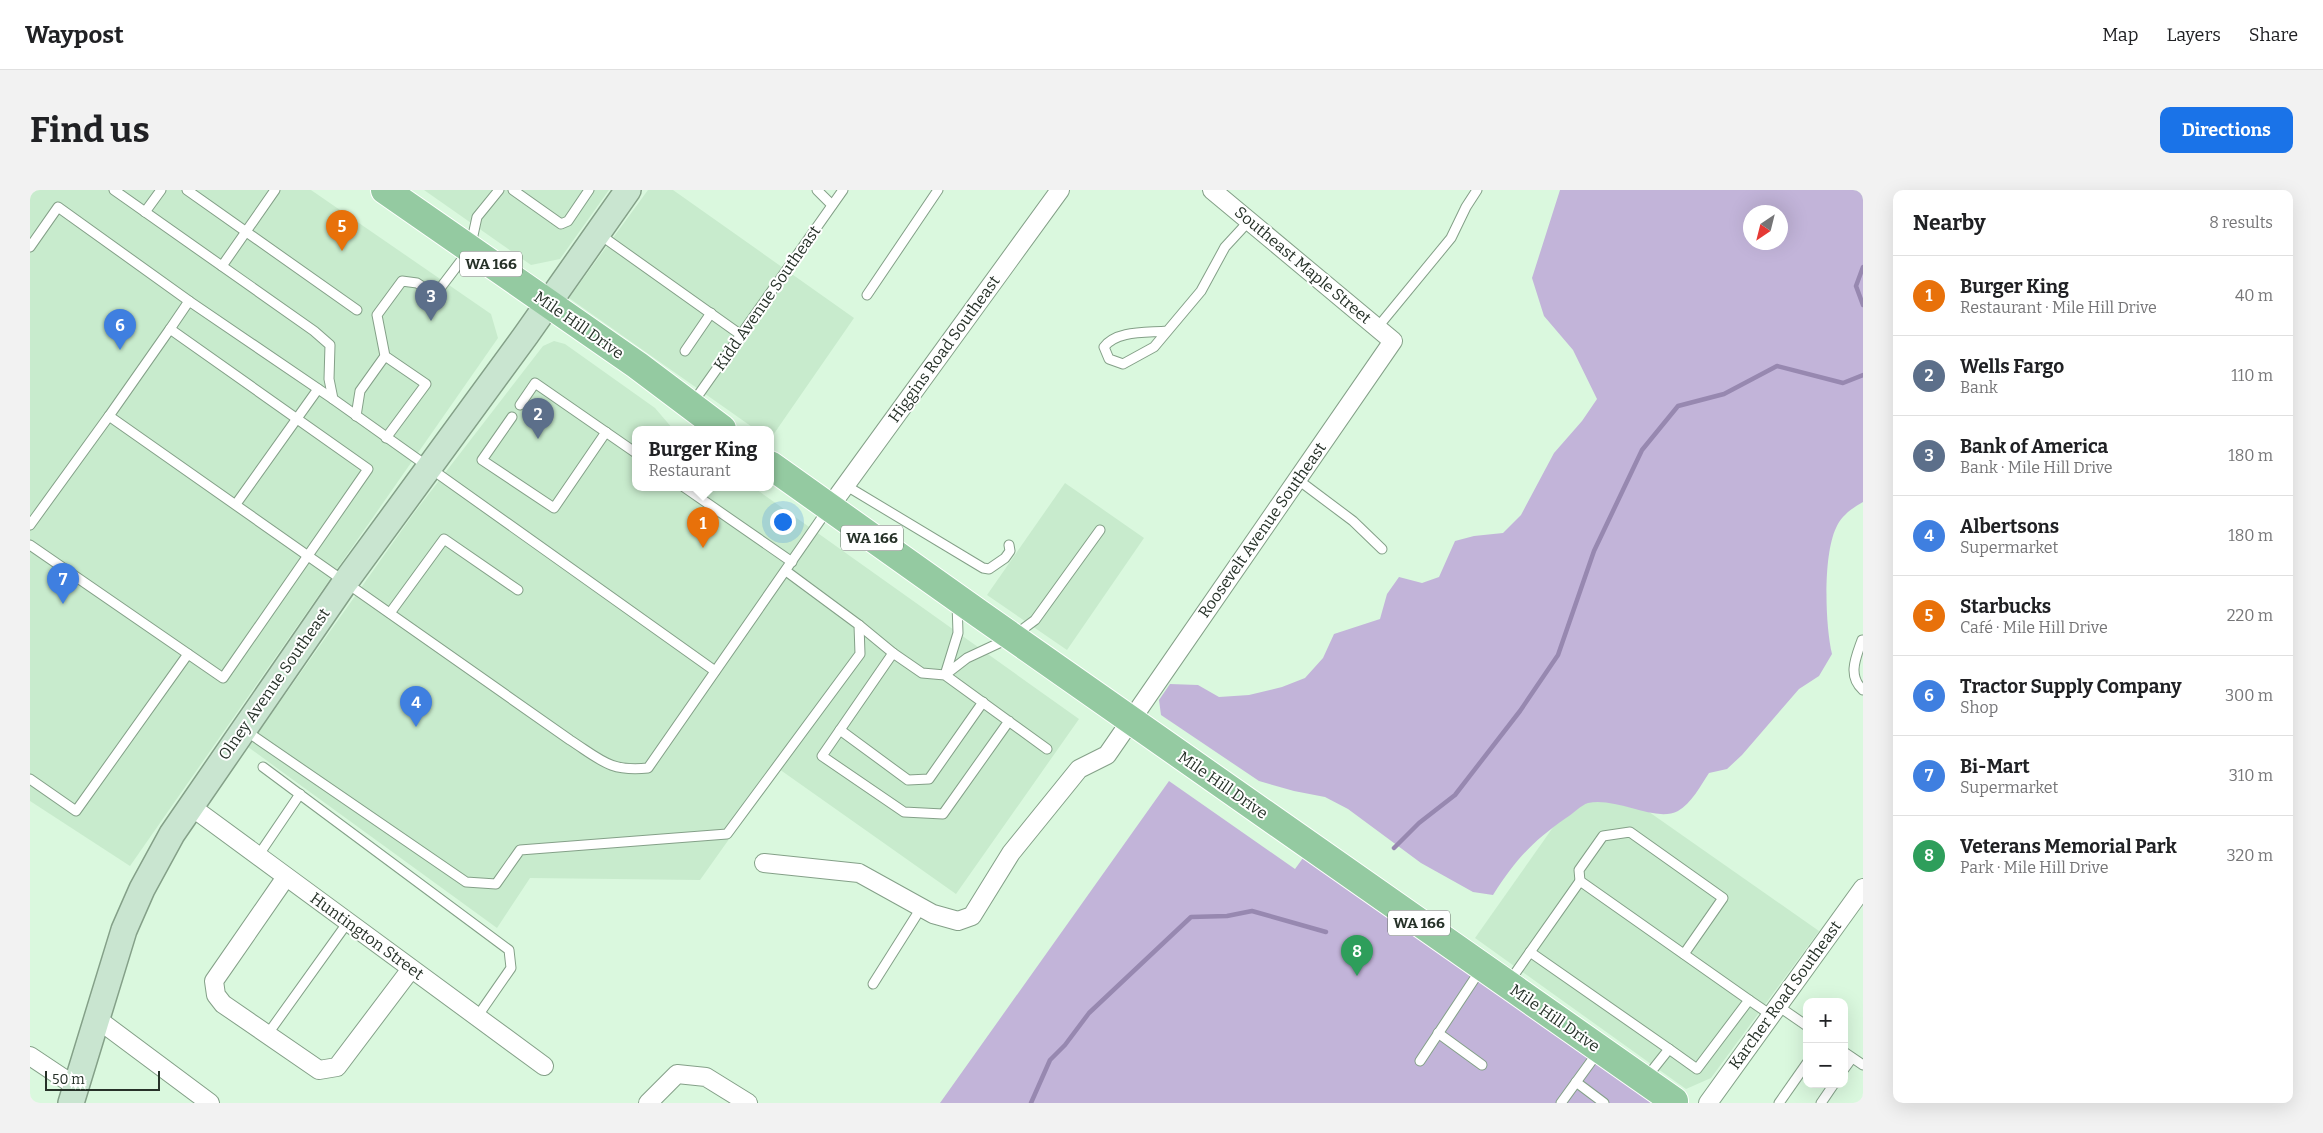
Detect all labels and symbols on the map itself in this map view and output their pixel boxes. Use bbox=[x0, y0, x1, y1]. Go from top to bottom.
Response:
street label: Southeast Maple Street bbox=[1231, 202, 1375, 328]
north arrow bbox=[1743, 205, 1788, 250]
pin: 5 bbox=[326, 210, 358, 251]
street label: Kidd Avenue Southeast bbox=[710, 222, 824, 374]
road number: WA 166 bbox=[460, 252, 522, 276]
street label: Higgins Road Southeast bbox=[884, 272, 1004, 426]
pin: 3 bbox=[415, 280, 447, 321]
street label: Mile Hill Drive bbox=[531, 287, 627, 363]
pin: 6 bbox=[104, 309, 136, 350]
pin: 2 bbox=[522, 398, 554, 439]
street label: Roosevelt Avenue Southeast bbox=[1194, 439, 1330, 621]
pin: 1 bbox=[687, 507, 719, 548]
your location bbox=[770, 509, 796, 535]
road number: WA 166 bbox=[841, 526, 903, 550]
pin: 7 bbox=[47, 563, 79, 604]
street label: Olney Avenue Southeast bbox=[214, 604, 334, 764]
pin: 4 bbox=[400, 686, 432, 727]
street label: Mile Hill Drive bbox=[1175, 747, 1271, 823]
street label: Huntington Street bbox=[307, 888, 428, 984]
road number: WA 166 bbox=[1388, 910, 1450, 936]
street label: Karcher Road Southeast bbox=[1725, 917, 1845, 1073]
pin: 8 bbox=[1341, 935, 1373, 976]
street label: Mile Hill Drive bbox=[1507, 980, 1603, 1056]
scale bar bbox=[45, 1068, 160, 1091]

